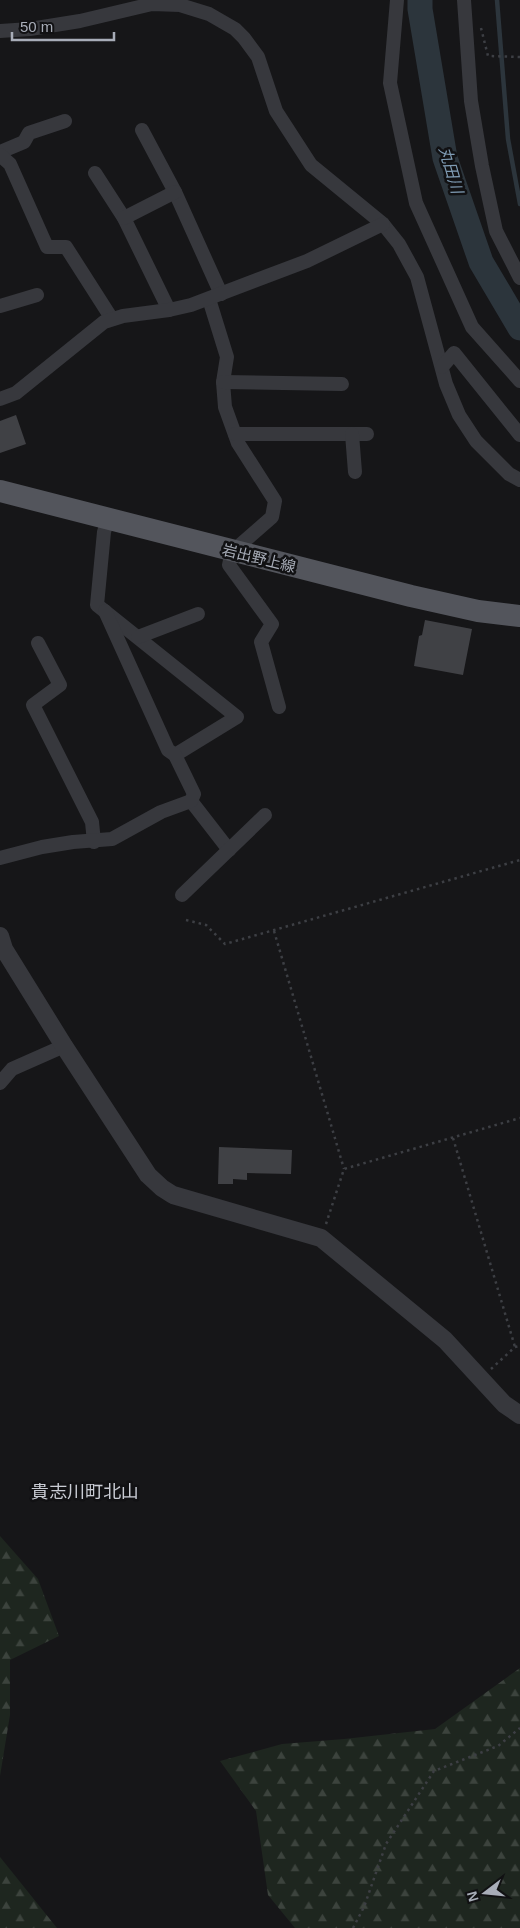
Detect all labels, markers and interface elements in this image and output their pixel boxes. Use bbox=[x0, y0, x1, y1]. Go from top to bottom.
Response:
scale bar bbox=[12, 10, 115, 42]
text: 50 m bbox=[20, 18, 53, 35]
water label: 丸田川 bbox=[436, 145, 466, 197]
street label: 岩出野上線 bbox=[221, 541, 297, 575]
district label: 貴志川町北山 bbox=[31, 1482, 139, 1502]
north arrow bbox=[460, 1868, 510, 1918]
text: N bbox=[463, 1890, 482, 1904]

